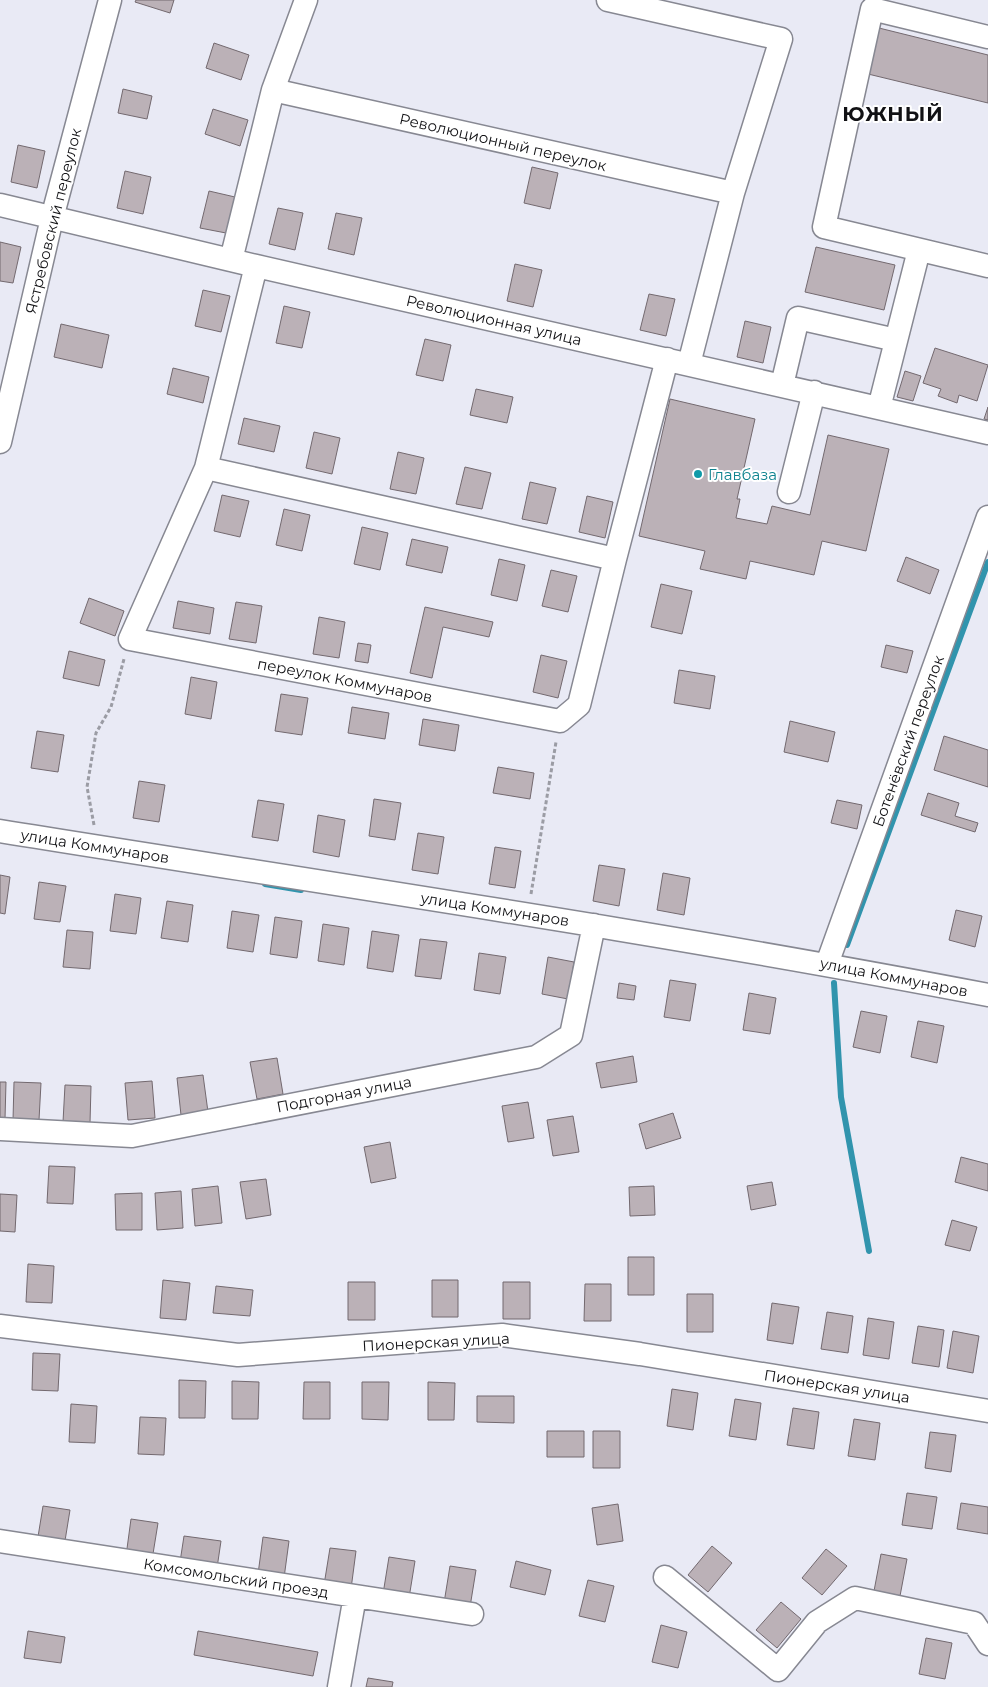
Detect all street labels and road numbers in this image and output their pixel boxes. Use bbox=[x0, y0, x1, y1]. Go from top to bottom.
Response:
street label: Революционный переулок bbox=[398, 109, 609, 175]
street label: Ястребовский переулок bbox=[21, 126, 85, 316]
street label: Революционная улица bbox=[404, 291, 584, 349]
street label: Ботенёвский переулок bbox=[868, 652, 948, 829]
street label: переулок Коммунаров bbox=[256, 654, 434, 706]
street label: улица Коммунаров bbox=[18, 825, 171, 867]
street label: улица Коммунаров bbox=[418, 888, 571, 930]
street label: улица Коммунаров bbox=[817, 953, 970, 1001]
street label: Подгорная улица bbox=[275, 1072, 413, 1116]
street label: Пионерская улица bbox=[362, 1329, 510, 1355]
street label: Пионерская улица bbox=[763, 1365, 911, 1407]
street label: Комсомольский проезд bbox=[142, 1554, 330, 1602]

